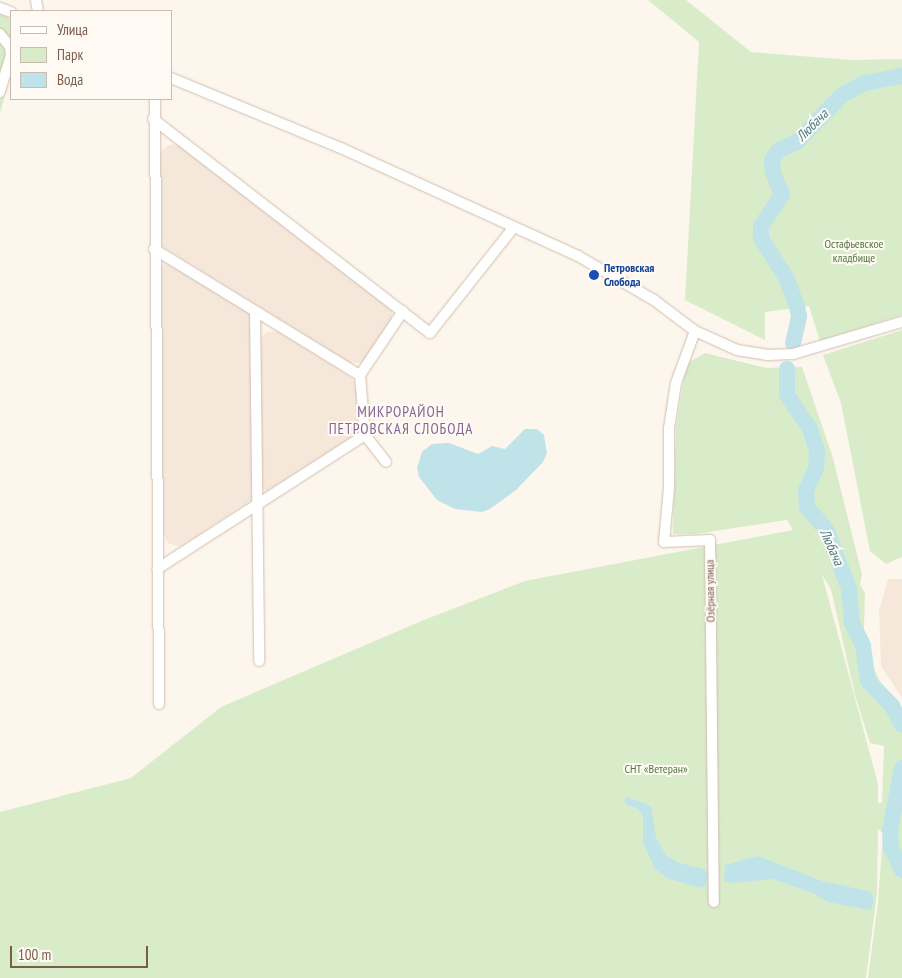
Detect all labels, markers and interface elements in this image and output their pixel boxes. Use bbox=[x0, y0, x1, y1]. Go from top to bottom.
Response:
legend bbox=[10, 10, 172, 100]
text: Улица bbox=[57, 20, 88, 39]
text: Парк bbox=[57, 45, 83, 64]
text: Вода bbox=[57, 70, 83, 89]
water label: Любача bbox=[793, 106, 831, 144]
park label: Остафьевское кладбище bbox=[824, 237, 884, 265]
place label: Петровская Слобода bbox=[604, 261, 654, 289]
marker: Петровская Слобода bbox=[588, 269, 600, 281]
district label: МИКРОРАЙОН ПЕТРОВСКАЯ СЛОБОДА bbox=[326, 402, 476, 437]
water label: Любача bbox=[817, 526, 847, 568]
street label: Озёрная улица bbox=[702, 559, 718, 623]
park label: СНТ «Ветеран» bbox=[624, 762, 688, 776]
scale bar bbox=[12, 936, 150, 968]
text: 100 m bbox=[18, 945, 51, 964]

